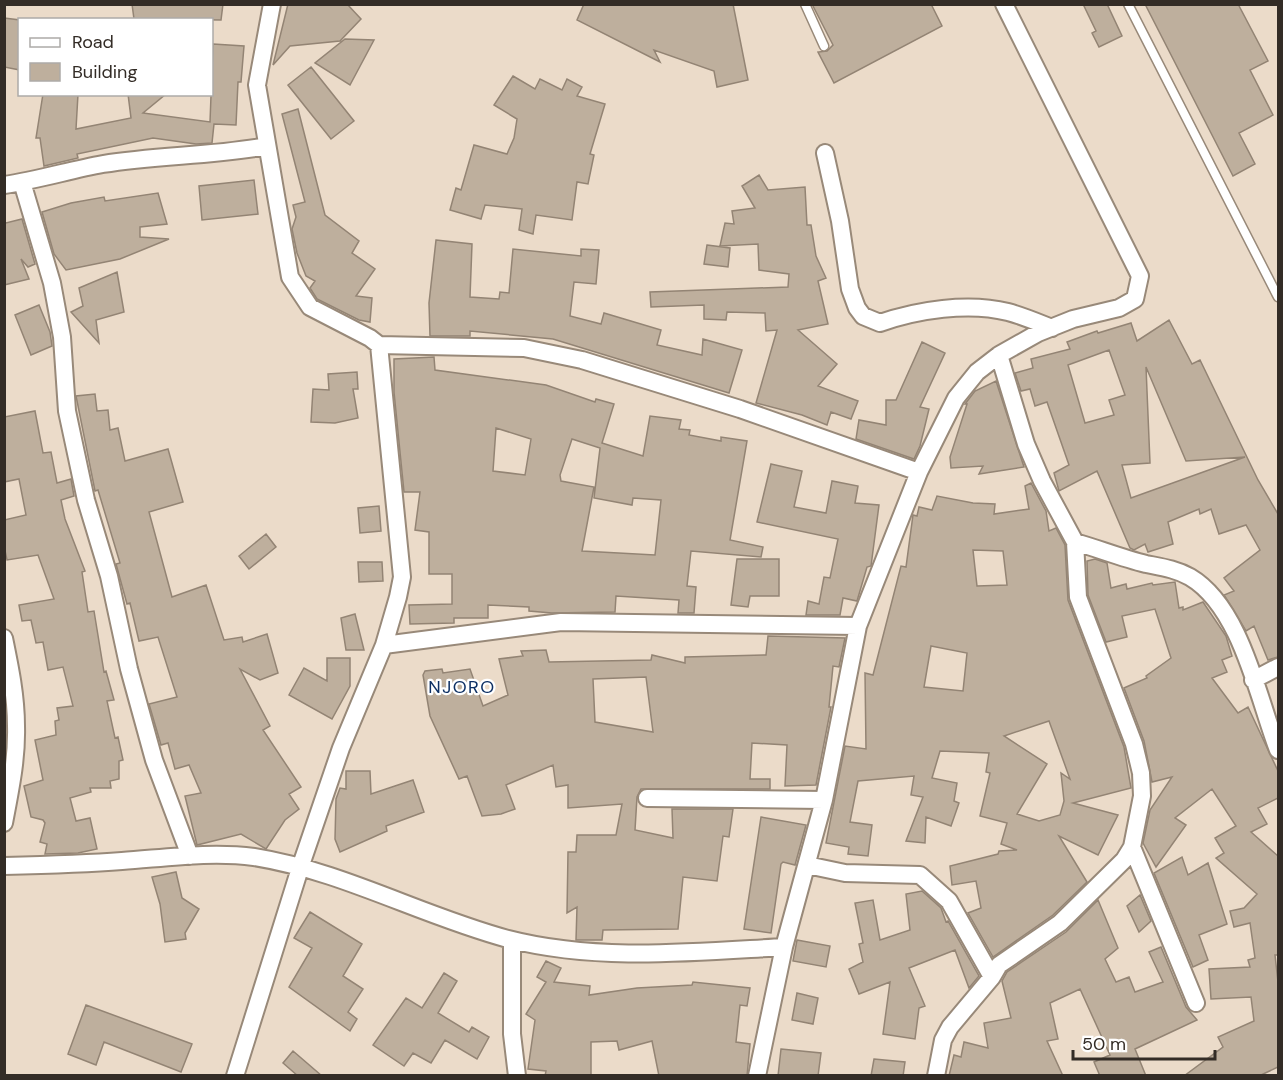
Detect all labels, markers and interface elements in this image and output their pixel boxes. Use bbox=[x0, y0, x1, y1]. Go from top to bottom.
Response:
legend bbox=[18, 18, 213, 96]
text: Road bbox=[72, 30, 114, 54]
text: Building bbox=[72, 60, 137, 84]
district label: NJORO bbox=[428, 675, 496, 699]
scale bar bbox=[1073, 1023, 1216, 1061]
text: 50 m bbox=[1082, 1032, 1126, 1056]

